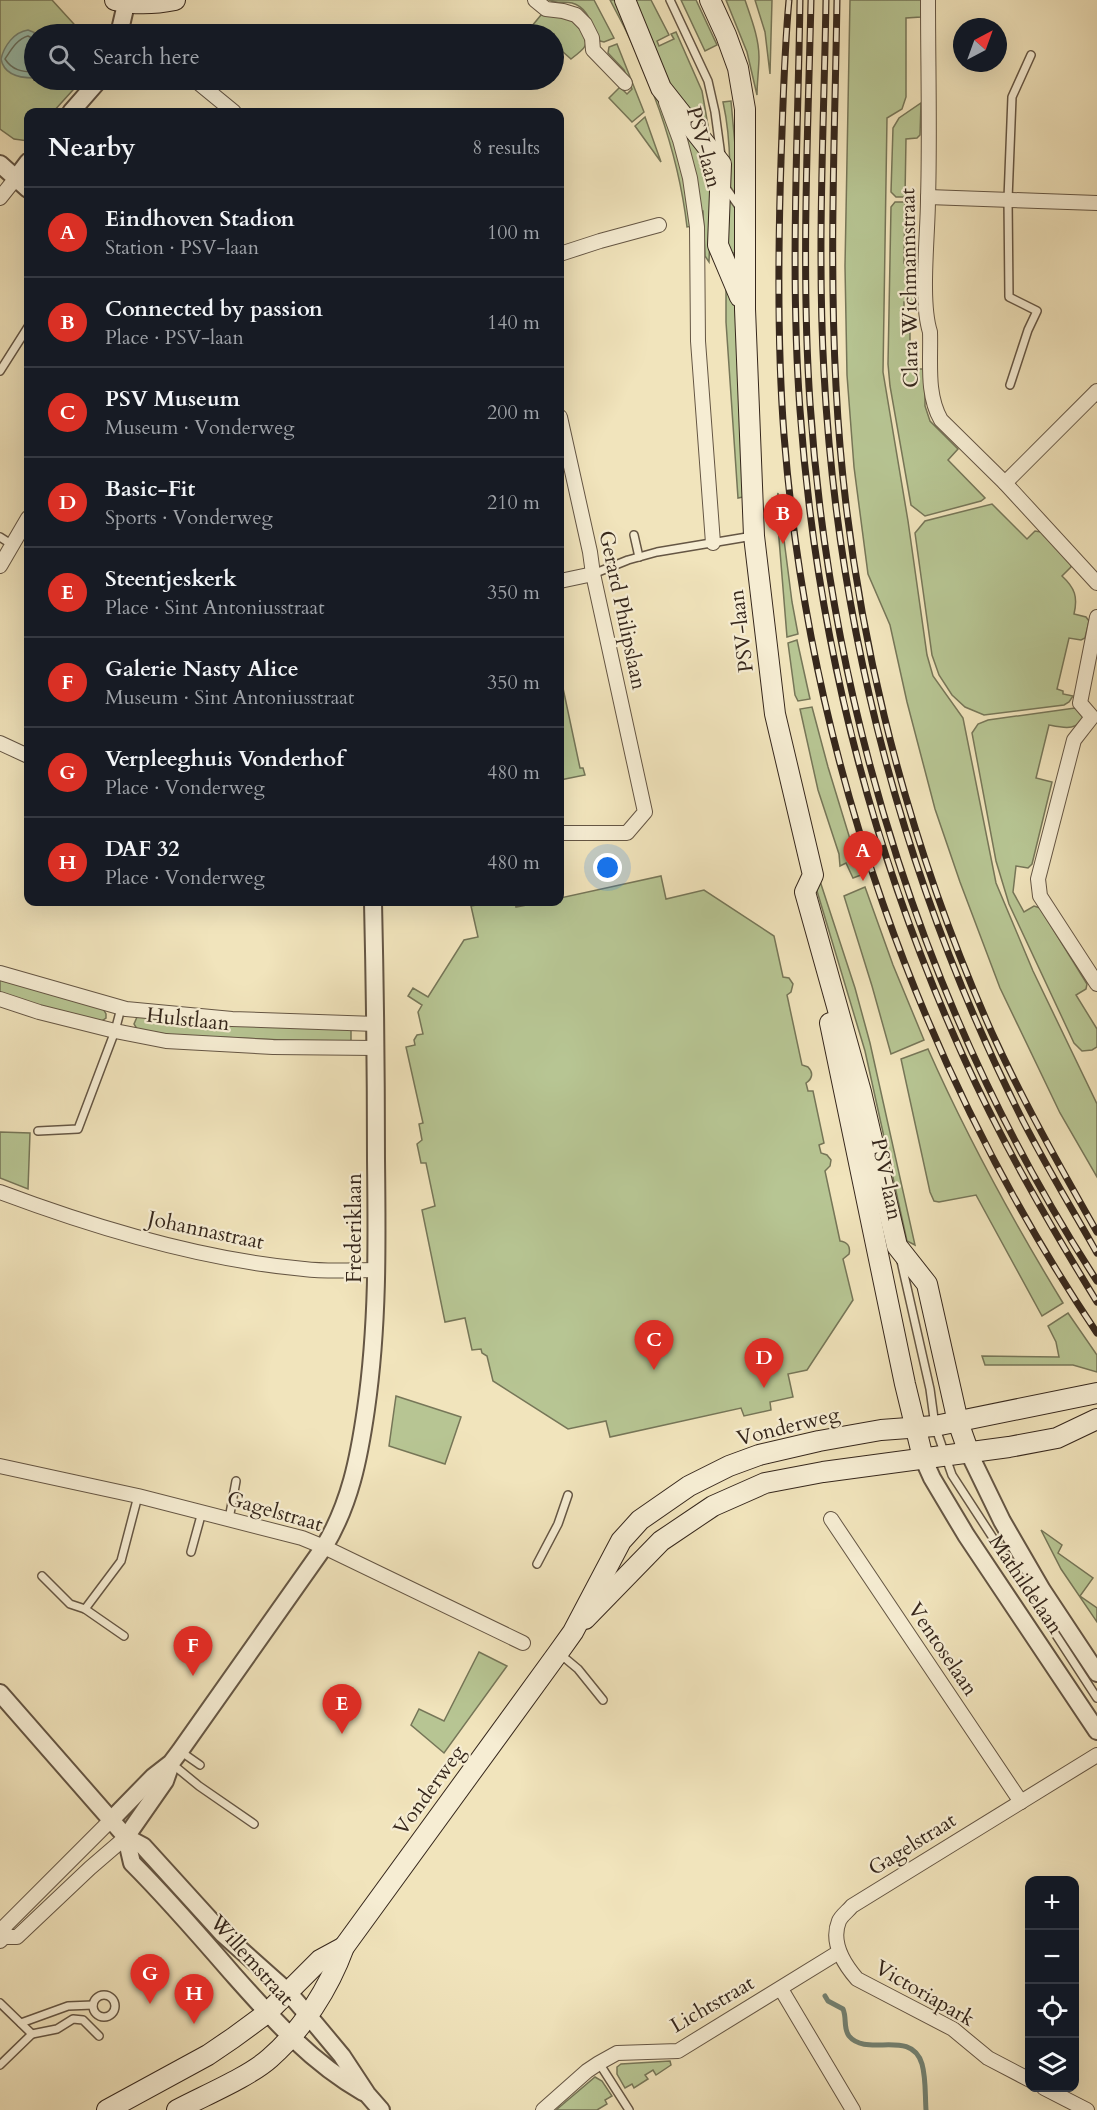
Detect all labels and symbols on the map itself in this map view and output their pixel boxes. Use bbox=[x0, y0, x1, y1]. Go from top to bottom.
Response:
north arrow bbox=[953, 18, 1007, 72]
street label: PSV-laan bbox=[679, 103, 728, 191]
street label: Clara Wichmannstraat bbox=[893, 187, 926, 388]
pin: B bbox=[764, 494, 802, 544]
street label: Gerard Philipslaan bbox=[591, 528, 654, 692]
street label: PSV-laan bbox=[722, 588, 761, 674]
pin: A bbox=[844, 832, 882, 881]
your location bbox=[593, 853, 622, 882]
street label: Hulstlaan bbox=[145, 1001, 231, 1038]
street label: PSV-laan bbox=[864, 1135, 909, 1223]
street label: Frederiklaan bbox=[340, 1173, 369, 1283]
street label: Johannastraat bbox=[142, 1203, 267, 1257]
pin: C bbox=[634, 1320, 674, 1370]
pin: D bbox=[744, 1338, 783, 1388]
street label: Vonderweg bbox=[734, 1400, 843, 1453]
street label: Gagelstraat bbox=[224, 1484, 327, 1539]
street label: Mathildelaan bbox=[982, 1529, 1070, 1640]
street label: Ventoselaan bbox=[901, 1597, 985, 1702]
pin: F bbox=[174, 1626, 212, 1676]
pin: E bbox=[322, 1684, 362, 1734]
street label: Vonderweg bbox=[387, 1739, 472, 1841]
street label: Gagelstraat bbox=[863, 1806, 962, 1883]
street label: Willemstraat bbox=[202, 1908, 301, 2012]
street label: Victoriapark bbox=[870, 1953, 981, 2034]
pin: G bbox=[130, 1954, 170, 2004]
street label: Lichtstraat bbox=[665, 1969, 760, 2040]
pin: H bbox=[174, 1974, 214, 2024]

